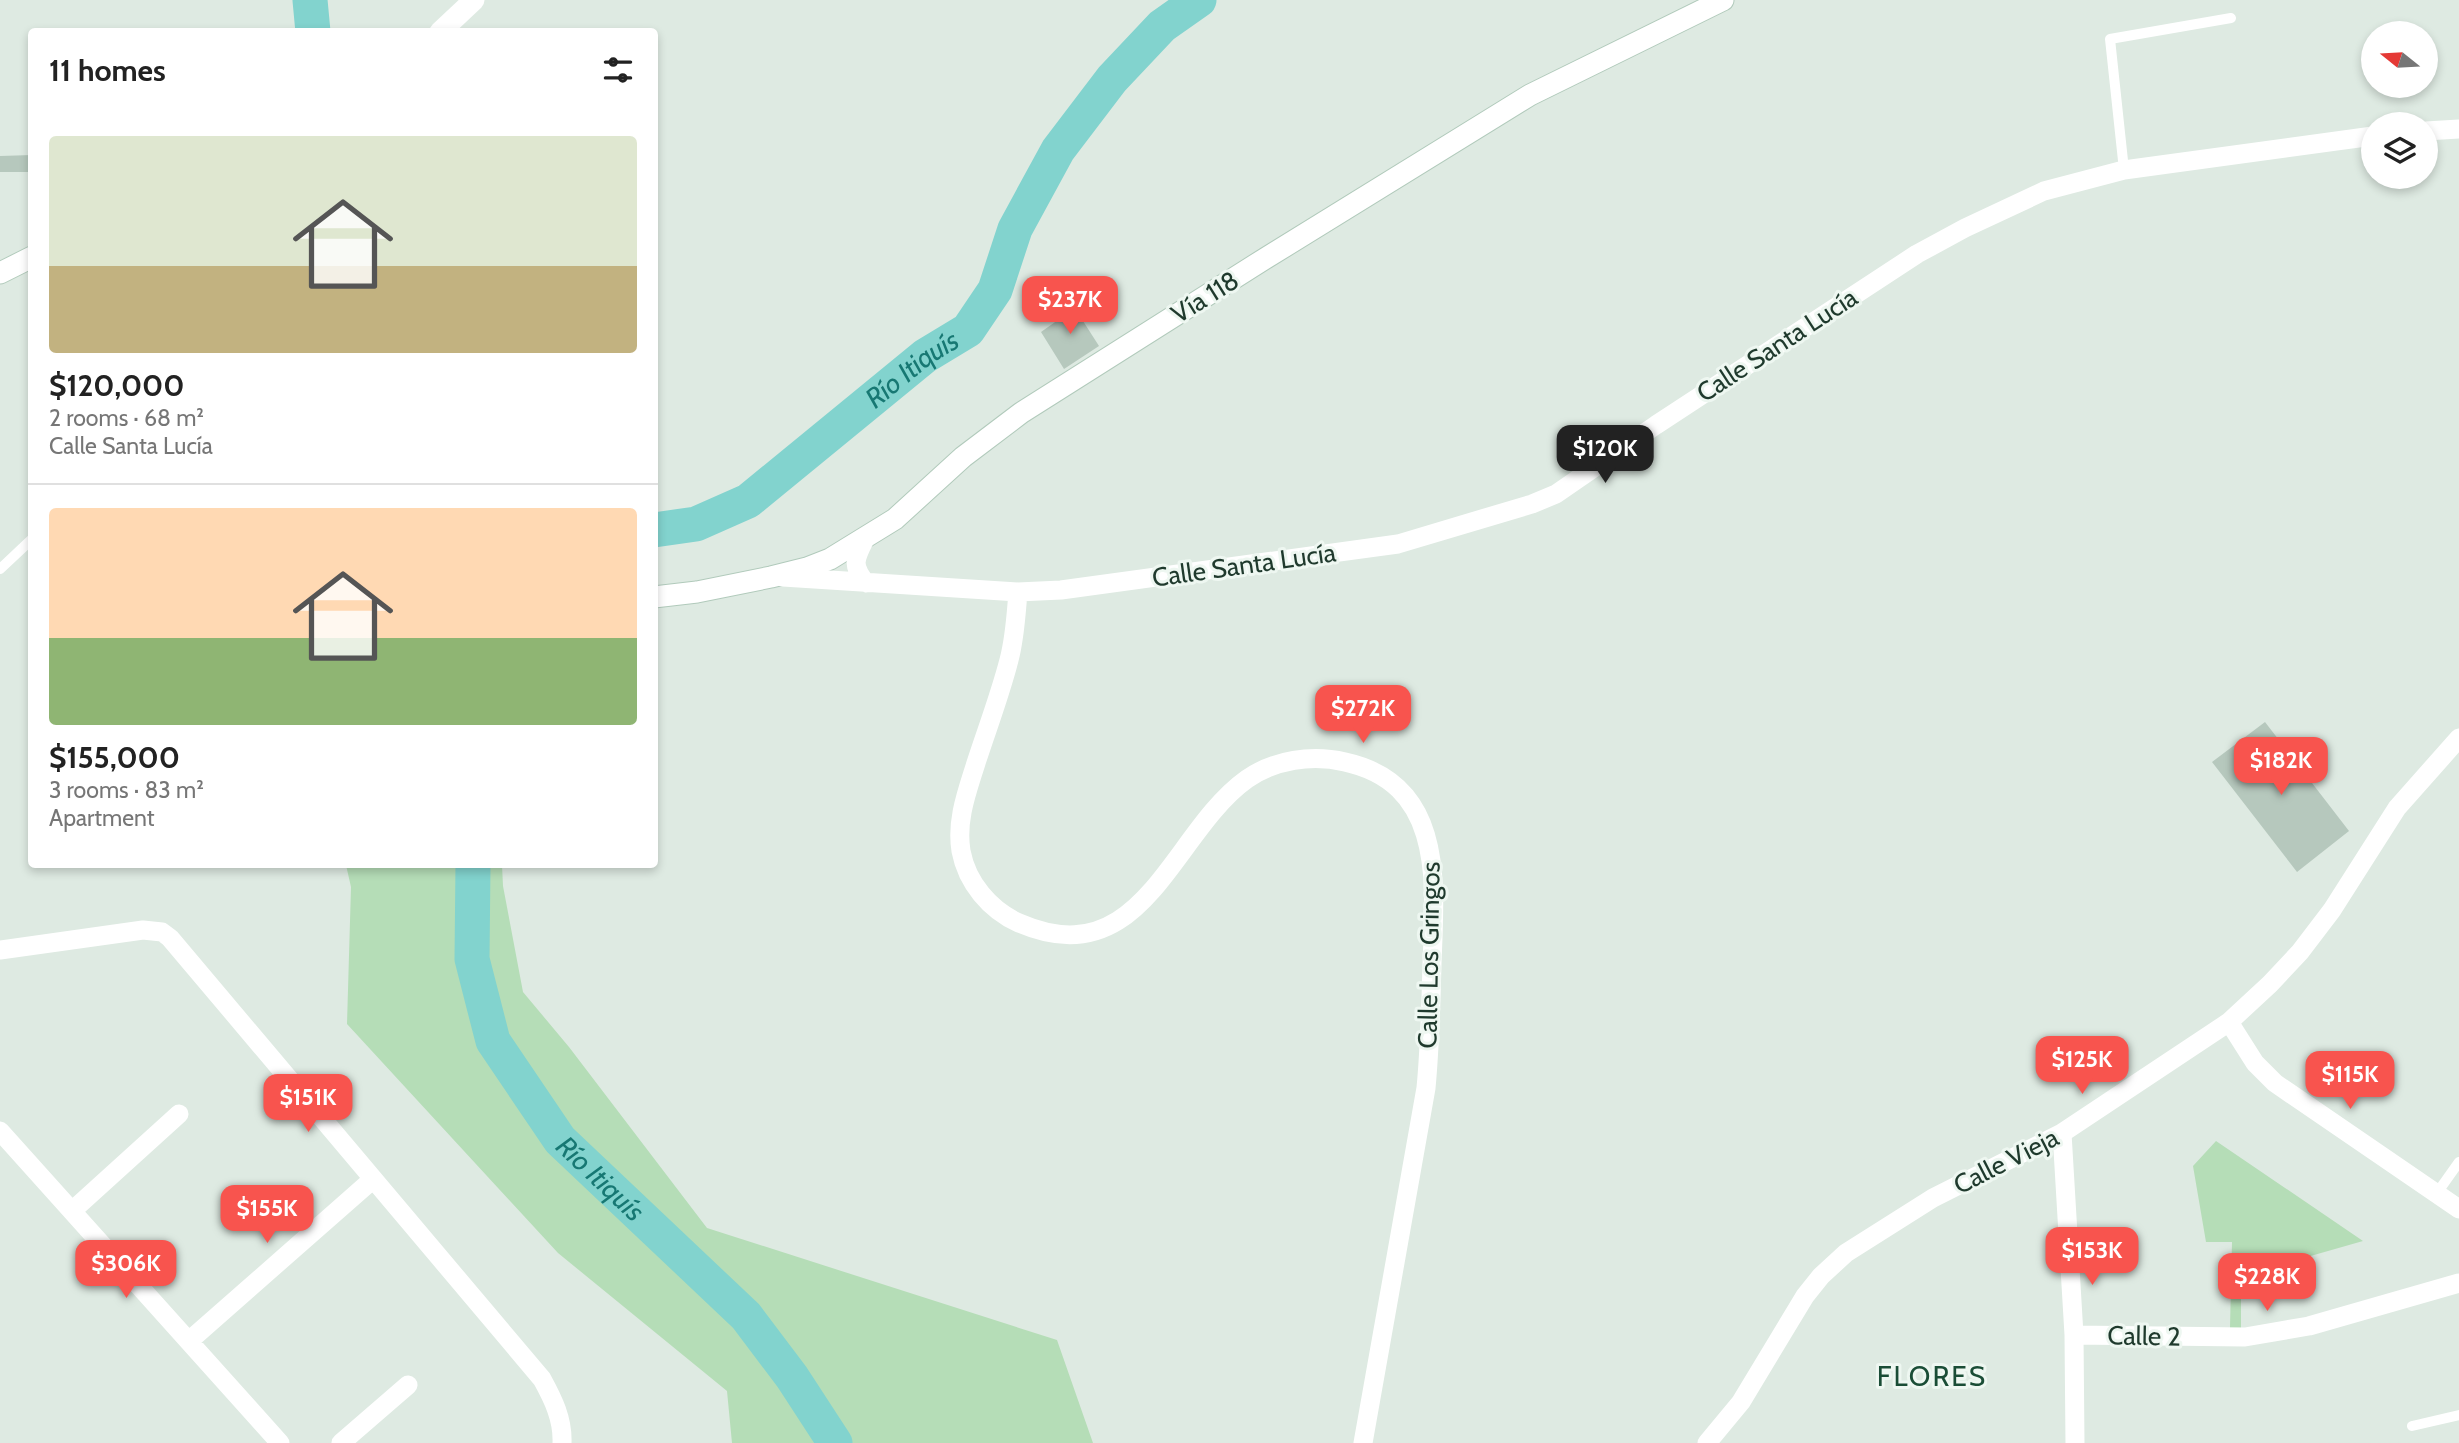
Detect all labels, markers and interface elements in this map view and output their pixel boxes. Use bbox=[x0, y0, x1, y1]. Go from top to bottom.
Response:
north arrow bbox=[2361, 21, 2438, 98]
map controls bbox=[2361, 21, 2438, 189]
icon: filters bbox=[599, 51, 637, 89]
text: 11 homes bbox=[49, 52, 166, 89]
button: layers bbox=[2361, 112, 2438, 189]
icon: home bbox=[280, 181, 406, 307]
street label: Vía 118 bbox=[1165, 264, 1245, 330]
pin: $237K bbox=[1021, 276, 1119, 336]
street label: Calle Santa Lucía bbox=[1691, 281, 1864, 409]
text: $237K bbox=[1038, 285, 1102, 313]
water label: Río Itiquís bbox=[858, 323, 965, 415]
text: $120,000 bbox=[49, 367, 184, 404]
text: 2 rooms · 68 m² bbox=[49, 404, 204, 432]
pin: $120K bbox=[1556, 426, 1654, 485]
text: Calle Santa Lucía bbox=[49, 432, 213, 460]
text: $120K bbox=[1573, 434, 1637, 462]
street label: Calle Santa Lucía bbox=[1150, 536, 1338, 594]
icon: home bbox=[280, 553, 406, 679]
pin: $272K bbox=[1314, 686, 1412, 745]
text: $272K bbox=[1331, 694, 1395, 722]
pin: $182K bbox=[2232, 738, 2330, 797]
text: $155,000 bbox=[49, 739, 180, 776]
text: $182K bbox=[2250, 746, 2312, 774]
text: 3 rooms · 83 m² bbox=[49, 776, 204, 804]
text: Apartment bbox=[49, 804, 154, 832]
street label: Calle Los Gringos bbox=[1411, 861, 1447, 1049]
pin: $125K bbox=[2033, 1036, 2131, 1096]
text: $125K bbox=[2052, 1045, 2112, 1073]
pin: $115K bbox=[2301, 1052, 2399, 1111]
text: $115K bbox=[2321, 1060, 2379, 1088]
pin: $151K bbox=[259, 1074, 357, 1134]
text: $151K bbox=[279, 1083, 337, 1111]
street label: Calle Vieja bbox=[1948, 1121, 2064, 1201]
water label: Río Itiquís bbox=[549, 1129, 652, 1228]
pin: $155K bbox=[218, 1186, 316, 1245]
text: $155K bbox=[237, 1194, 297, 1222]
pin: $153K bbox=[2043, 1228, 2141, 1287]
text: $153K bbox=[2062, 1236, 2123, 1264]
pin: $306K bbox=[77, 1240, 175, 1300]
text: $306K bbox=[91, 1249, 161, 1277]
pin: $228K bbox=[2218, 1254, 2316, 1313]
text: $228K bbox=[2234, 1262, 2300, 1290]
street label: Calle 2 bbox=[2107, 1319, 2181, 1353]
district label: FLORES bbox=[1877, 1359, 1987, 1393]

